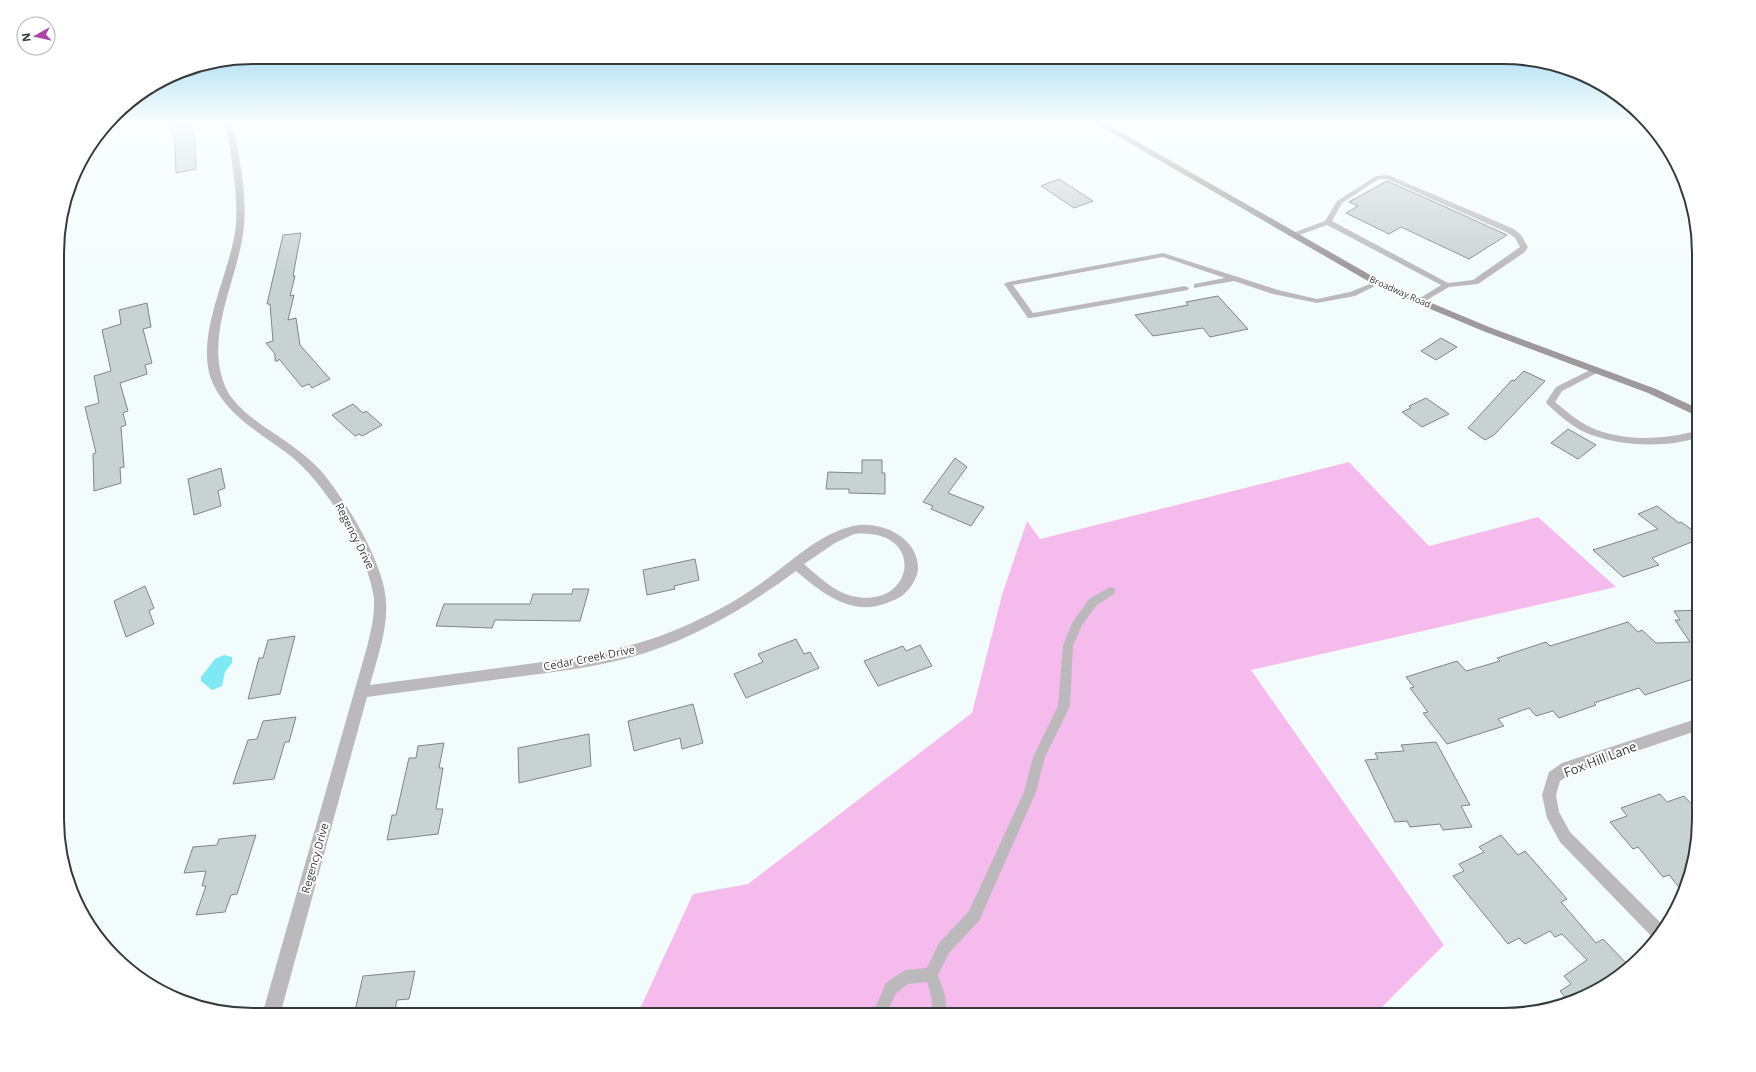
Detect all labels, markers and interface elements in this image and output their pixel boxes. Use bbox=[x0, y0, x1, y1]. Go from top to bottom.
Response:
north arrow bbox=[16, 16, 56, 56]
text: N bbox=[18, 32, 34, 43]
street label: Broadway Road bbox=[1368, 272, 1433, 311]
street label: Regency Drive bbox=[332, 500, 379, 571]
street label: Cedar Creek Drive bbox=[542, 641, 636, 674]
street label: Fox Hill Lane bbox=[1561, 737, 1639, 781]
street label: Regency Drive bbox=[297, 821, 332, 895]

